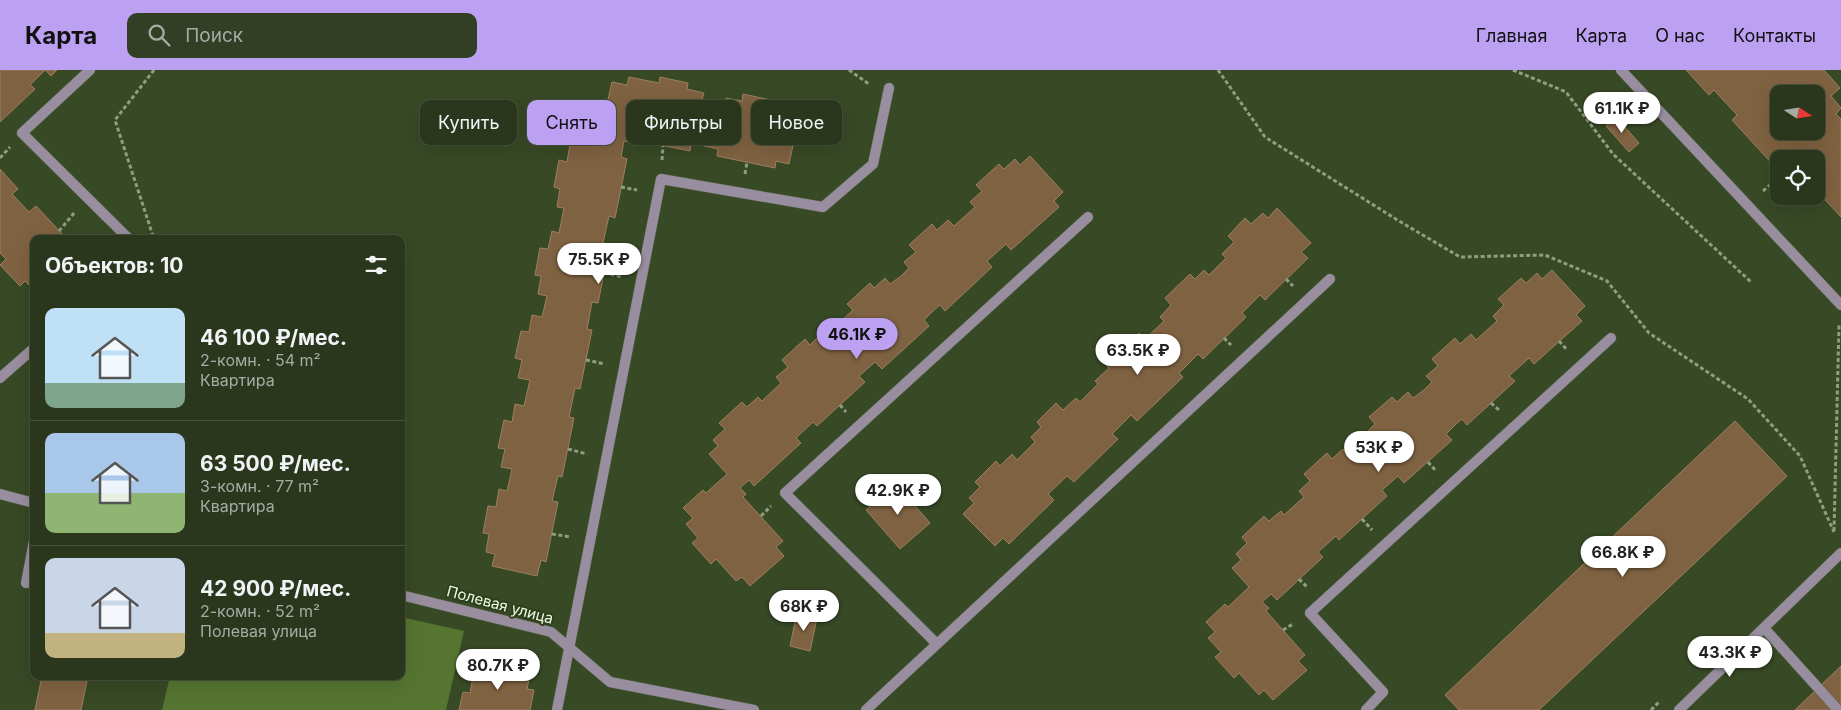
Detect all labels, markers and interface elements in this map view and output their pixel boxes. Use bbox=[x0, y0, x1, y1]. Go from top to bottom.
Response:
search box bbox=[127, 13, 477, 58]
text: Карта bbox=[25, 21, 97, 50]
icon: search bbox=[145, 21, 173, 49]
text: Поиск bbox=[185, 24, 243, 47]
text: Главная bbox=[1476, 25, 1547, 46]
text: Карта bbox=[1575, 25, 1627, 46]
text: О нас bbox=[1655, 25, 1705, 46]
text: Контакты bbox=[1733, 25, 1816, 46]
north arrow bbox=[1770, 85, 1825, 140]
map controls bbox=[1770, 85, 1825, 205]
pin: 61.1K ₽ bbox=[1576, 92, 1668, 134]
text: 61.1K ₽ bbox=[1594, 98, 1650, 118]
chip: Купить bbox=[420, 100, 517, 145]
chip: Снять bbox=[527, 100, 616, 145]
chip: Фильтры bbox=[626, 100, 741, 145]
chip: Новое bbox=[751, 100, 842, 145]
button: locate bbox=[1770, 150, 1825, 205]
pin: 75.5K ₽ bbox=[553, 242, 645, 285]
text: 75.5K ₽ bbox=[568, 249, 630, 269]
icon: filters bbox=[362, 251, 390, 279]
text: Объектов: 10 bbox=[45, 253, 183, 278]
pin: 46.1K ₽ bbox=[811, 318, 903, 360]
text: 46.1K ₽ bbox=[828, 324, 886, 344]
text: 46 100 ₽/мес. bbox=[200, 325, 347, 350]
icon: home bbox=[85, 328, 145, 388]
pin: 63.5K ₽ bbox=[1092, 334, 1184, 376]
text: 63.5K ₽ bbox=[1106, 340, 1170, 360]
text: 2-комн. · 54 m² bbox=[200, 350, 321, 370]
text: Квартира bbox=[200, 370, 275, 390]
pin: 53K ₽ bbox=[1344, 430, 1414, 473]
text: 53K ₽ bbox=[1355, 437, 1403, 457]
text: 63 500 ₽/мес. bbox=[200, 451, 351, 476]
icon: home bbox=[85, 453, 145, 513]
pin: 42.9K ₽ bbox=[852, 474, 944, 516]
text: 3-комн. · 77 m² bbox=[200, 476, 319, 496]
text: 42.9K ₽ bbox=[866, 480, 930, 500]
text: Квартира bbox=[200, 496, 275, 516]
pin: 66.8K ₽ bbox=[1577, 536, 1669, 578]
text: 66.8K ₽ bbox=[1592, 542, 1654, 562]
text: 42 900 ₽/мес. bbox=[200, 576, 351, 601]
icon: home bbox=[85, 578, 145, 638]
street label: Полевая улица bbox=[445, 581, 556, 628]
pin: 68K ₽ bbox=[769, 590, 839, 632]
text: 68K ₽ bbox=[780, 596, 828, 616]
text: 2-комн. · 52 m² bbox=[200, 601, 320, 621]
text: Полевая улица bbox=[200, 621, 317, 641]
pin: 43.3K ₽ bbox=[1684, 636, 1776, 678]
text: 43.3K ₽ bbox=[1698, 642, 1762, 662]
pin: 80.7K ₽ bbox=[452, 648, 544, 691]
text: 80.7K ₽ bbox=[467, 655, 529, 675]

